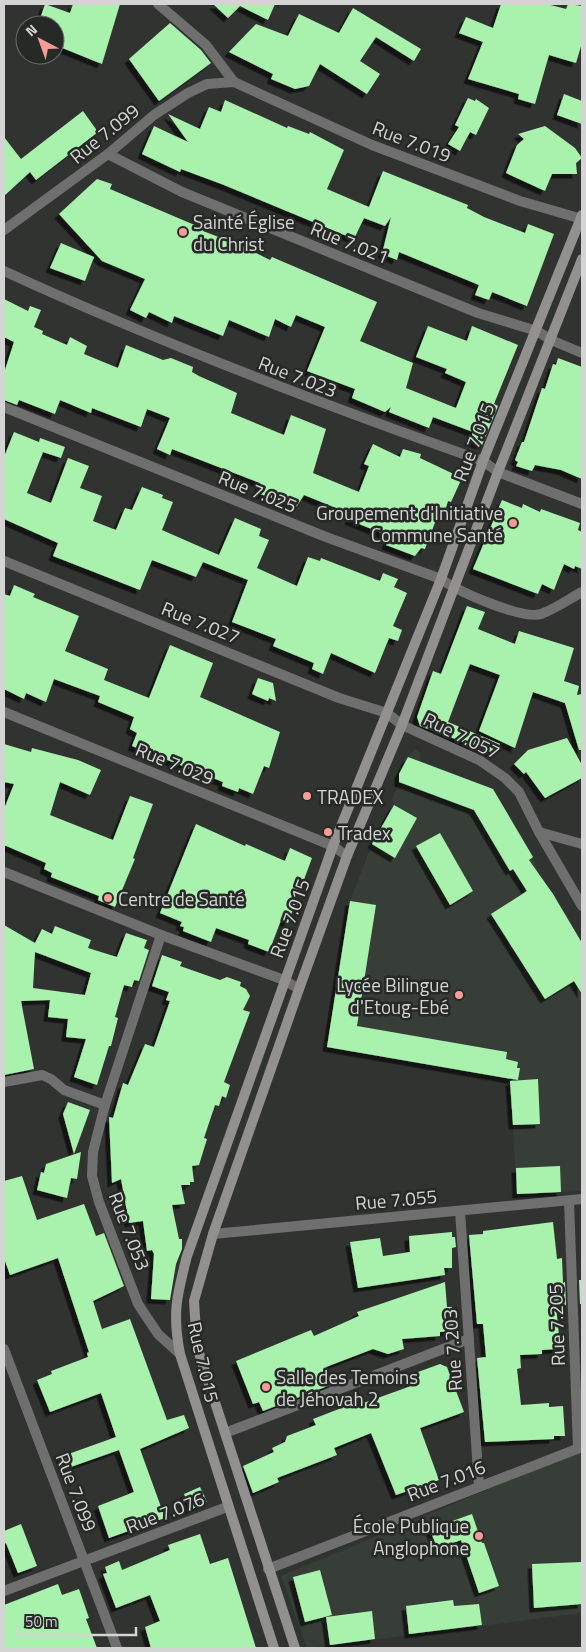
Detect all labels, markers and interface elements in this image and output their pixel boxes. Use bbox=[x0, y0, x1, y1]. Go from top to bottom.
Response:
north arrow bbox=[15, 15, 65, 65]
text: N bbox=[21, 19, 42, 41]
street label: Rue 7.099 bbox=[63, 96, 145, 170]
street label: Rue 7.019 bbox=[368, 113, 456, 169]
place label: Sainté Église du Christ bbox=[193, 207, 295, 258]
street label: Rue 7.021 bbox=[306, 213, 394, 271]
marker: Sainté Église du Christ bbox=[177, 226, 189, 238]
street label: Rue 7.023 bbox=[254, 348, 342, 404]
street label: Rue 7.015 bbox=[445, 398, 501, 486]
street label: Rue 7.025 bbox=[214, 462, 302, 520]
place label: Groupement d'Initiative Commune Santé bbox=[316, 498, 503, 549]
marker: Groupement d'Initiative Commune Santé bbox=[507, 517, 519, 529]
street label: Rue 7.027 bbox=[157, 593, 245, 651]
street label: Rue 7.057 bbox=[419, 704, 505, 766]
street label: Rue 7.029 bbox=[131, 734, 219, 792]
place label: TRADEX bbox=[317, 782, 384, 811]
marker: TRADEX bbox=[301, 790, 313, 802]
place label: Tradex bbox=[338, 818, 391, 847]
marker: Tradex bbox=[322, 826, 334, 838]
street label: Rue 7.015 bbox=[261, 874, 317, 962]
place label: Centre de Santé bbox=[118, 884, 245, 913]
marker: Centre de Santé bbox=[102, 892, 114, 904]
place label: Lycée Bilingue d'Etoug-Ebé bbox=[336, 970, 449, 1021]
marker: Lycée Bilingue d'Etoug-Ebé bbox=[453, 989, 465, 1001]
street label: Rue 7.055 bbox=[354, 1181, 438, 1217]
street label: Rue 7.053 bbox=[102, 1187, 158, 1275]
street label: Rue 7.205 bbox=[540, 1283, 572, 1367]
street label: Rue 7.203 bbox=[435, 1308, 469, 1392]
street label: Rue 7.015 bbox=[181, 1319, 227, 1405]
place label: Salle des Temoins de Jéhovah 2 bbox=[276, 1362, 418, 1413]
marker: Salle des Temoins de Jéhovah 2 bbox=[260, 1381, 272, 1393]
street label: Rue 7.099 bbox=[49, 1448, 105, 1536]
street label: Rue 7.016 bbox=[402, 1452, 490, 1508]
street label: Rue 7.076 bbox=[121, 1484, 209, 1540]
place label: École Publique Anglophone bbox=[353, 1511, 469, 1562]
marker: École Publique Anglophone bbox=[473, 1530, 485, 1542]
scale bar bbox=[18, 1604, 135, 1636]
text: 50 m bbox=[25, 1610, 58, 1633]

